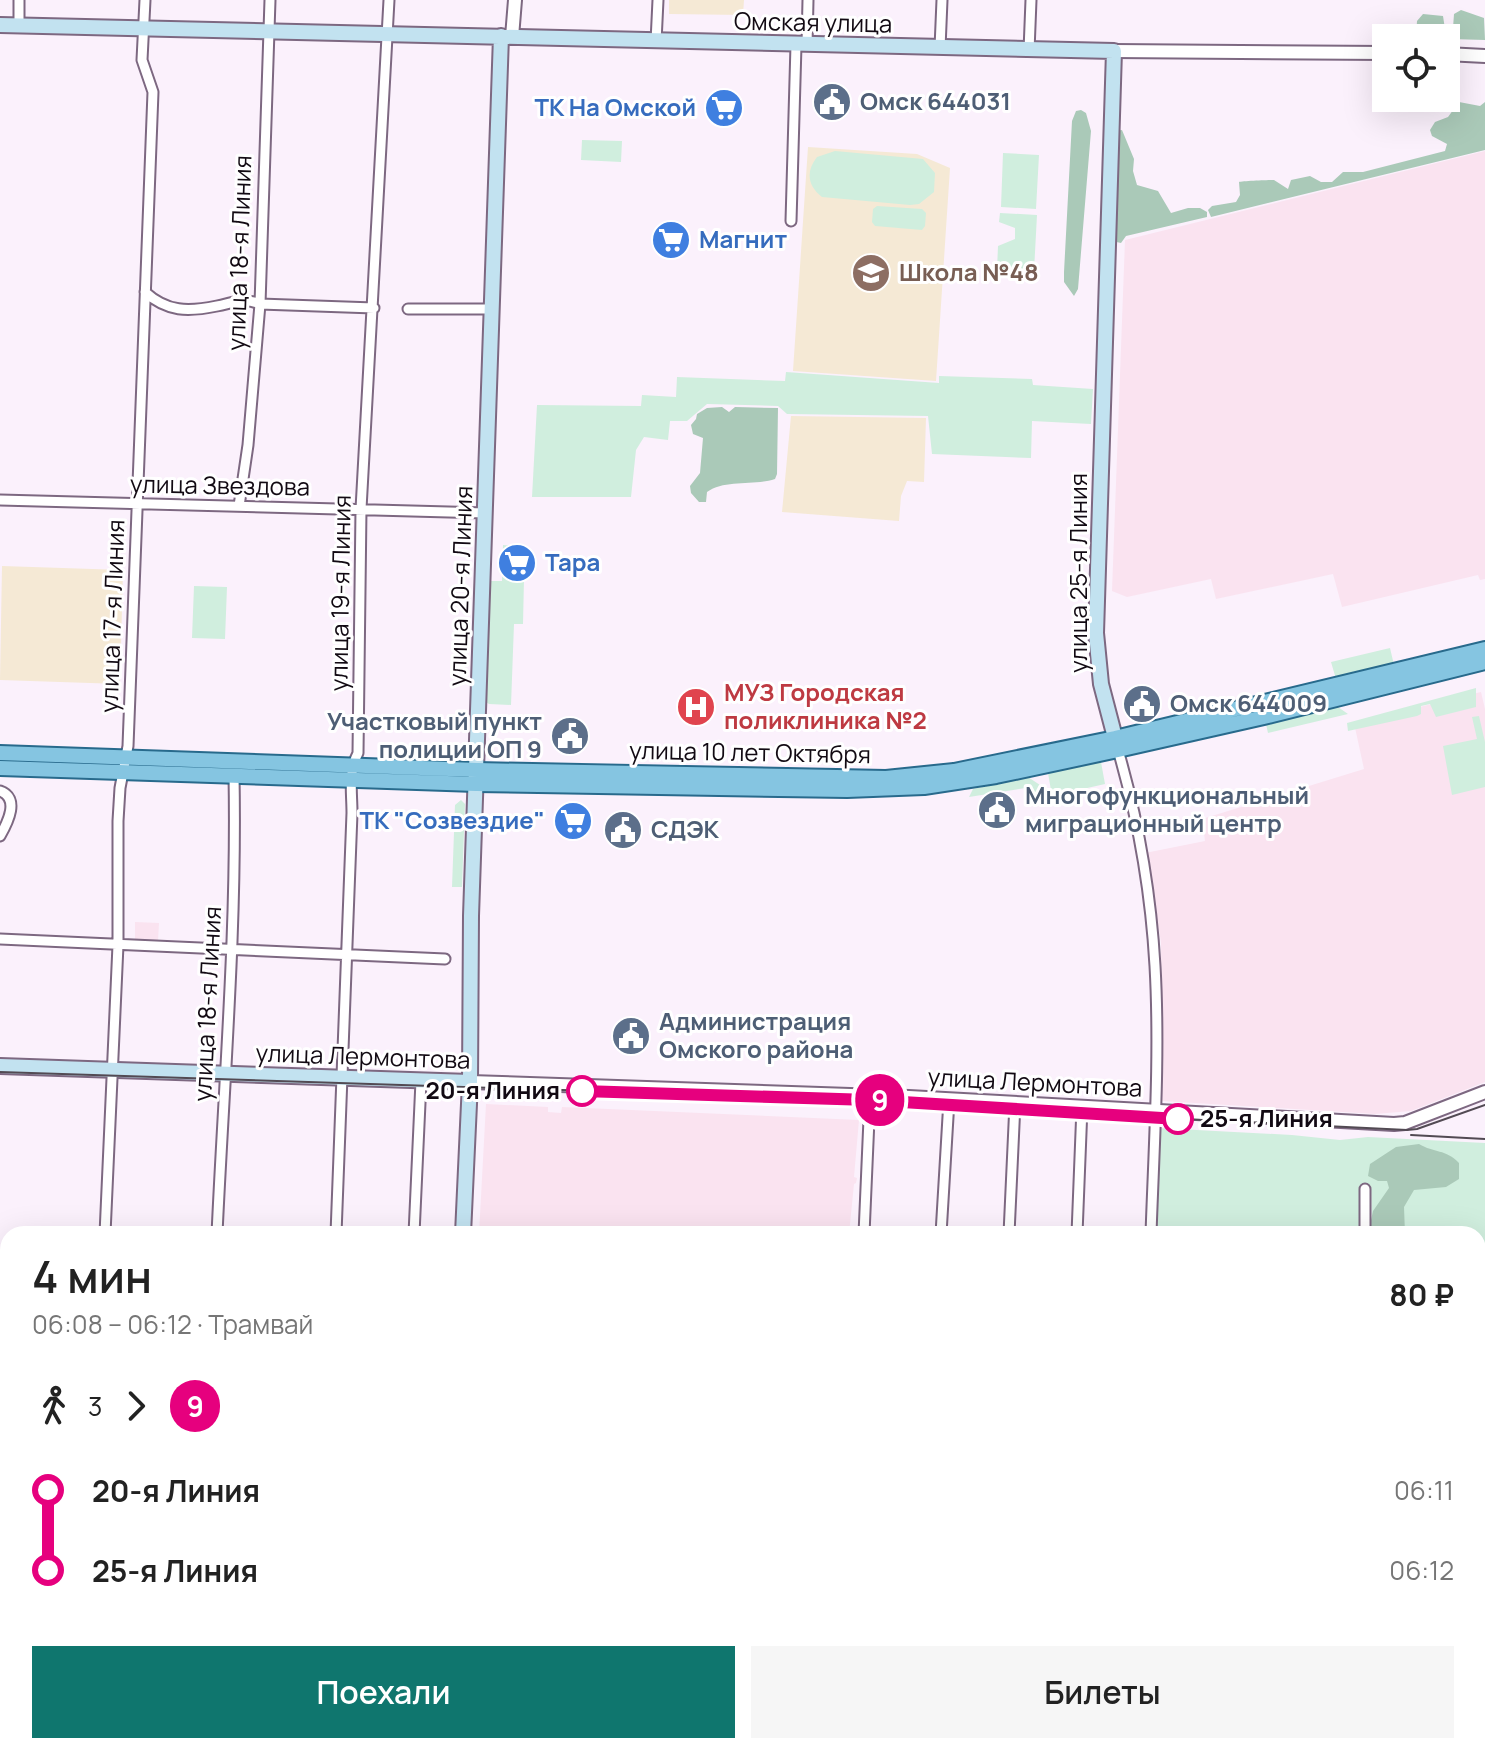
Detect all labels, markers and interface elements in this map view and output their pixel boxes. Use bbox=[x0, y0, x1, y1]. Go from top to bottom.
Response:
street label: Омская улица bbox=[734, 4, 892, 39]
map controls bbox=[1372, 24, 1460, 112]
button: locate bbox=[1372, 24, 1460, 112]
public building icon: Омск 644031 bbox=[811, 81, 853, 123]
place label: Омск 644031 bbox=[860, 84, 1011, 117]
supermarket icon: ТК На Омской bbox=[703, 87, 745, 129]
place label: ТК На Омской bbox=[534, 90, 696, 123]
street label: улица 18-я Линия bbox=[219, 155, 258, 351]
supermarket icon: Магнит bbox=[650, 219, 692, 261]
place label: Магнит bbox=[699, 222, 787, 255]
school or university icon: Школа №48 bbox=[850, 252, 892, 294]
place label: Школа №48 bbox=[899, 255, 1039, 288]
street label: улица Звездова bbox=[130, 466, 310, 503]
street label: улица 25-я Линия bbox=[1061, 473, 1094, 673]
street label: улица 20-я Линия bbox=[440, 485, 479, 687]
street label: улица 19-я Линия bbox=[321, 494, 358, 692]
street label: улица 17-я Линия bbox=[92, 519, 131, 713]
supermarket icon: Тара bbox=[496, 542, 538, 584]
place label: Тара bbox=[545, 545, 600, 578]
place label: МУЗ Городская поликлиника №2 bbox=[724, 675, 927, 736]
public building icon: Омск 644009 bbox=[1121, 683, 1163, 725]
hospital icon: МУЗ Городская поликлиника №2 bbox=[675, 686, 717, 728]
place label: Омск 644009 bbox=[1170, 686, 1327, 719]
place label: Участковый пункт полиции ОП 9 bbox=[327, 704, 542, 765]
public building icon: Участковый пункт полиции ОП 9 bbox=[549, 715, 591, 757]
street label: улица 10 лет Октября bbox=[629, 733, 871, 770]
place label: Многофункциональный миграционный центр bbox=[1025, 778, 1309, 839]
public building icon: Многофункциональный миграционный центр bbox=[976, 789, 1018, 831]
supermarket icon: ТК "Созвездие" bbox=[552, 800, 594, 842]
place label: ТК "Созвездие" bbox=[359, 803, 545, 836]
public building icon: СДЭК bbox=[602, 809, 644, 851]
place label: СДЭК bbox=[651, 812, 720, 845]
street label: улица 18-я Линия bbox=[185, 905, 228, 1102]
place label: Администрация Омского района bbox=[659, 1004, 853, 1065]
public building icon: Администрация Омского района bbox=[610, 1015, 652, 1057]
street label: улица Лермонтова bbox=[255, 1035, 471, 1076]
street label: улица Лермонтова bbox=[927, 1059, 1143, 1104]
place label: 20-я Линия bbox=[426, 1073, 560, 1106]
line badge: 9 bbox=[854, 1074, 906, 1126]
marker: 20-я Линия bbox=[567, 1076, 597, 1106]
text: 9 bbox=[871, 1081, 889, 1119]
place label: 25-я Линия bbox=[1200, 1101, 1333, 1134]
marker: 25-я Линия bbox=[1163, 1104, 1193, 1134]
text: 4 мин bbox=[32, 1246, 152, 1306]
text: 80 ₽ bbox=[1389, 1274, 1454, 1315]
text: 06:08 – 06:12 · Трамвай bbox=[32, 1306, 313, 1342]
icon: walk bbox=[32, 1384, 76, 1428]
icon: forward bbox=[114, 1384, 158, 1428]
text: 9 bbox=[186, 1387, 204, 1425]
text: 3 bbox=[88, 1388, 102, 1424]
text: 20-я Линия bbox=[92, 1470, 260, 1511]
text: 06:11 bbox=[1394, 1472, 1454, 1508]
text: 25-я Линия bbox=[92, 1550, 258, 1591]
text: 06:12 bbox=[1389, 1552, 1454, 1588]
button: Поехали bbox=[32, 1646, 735, 1738]
button: Билеты bbox=[751, 1646, 1454, 1738]

